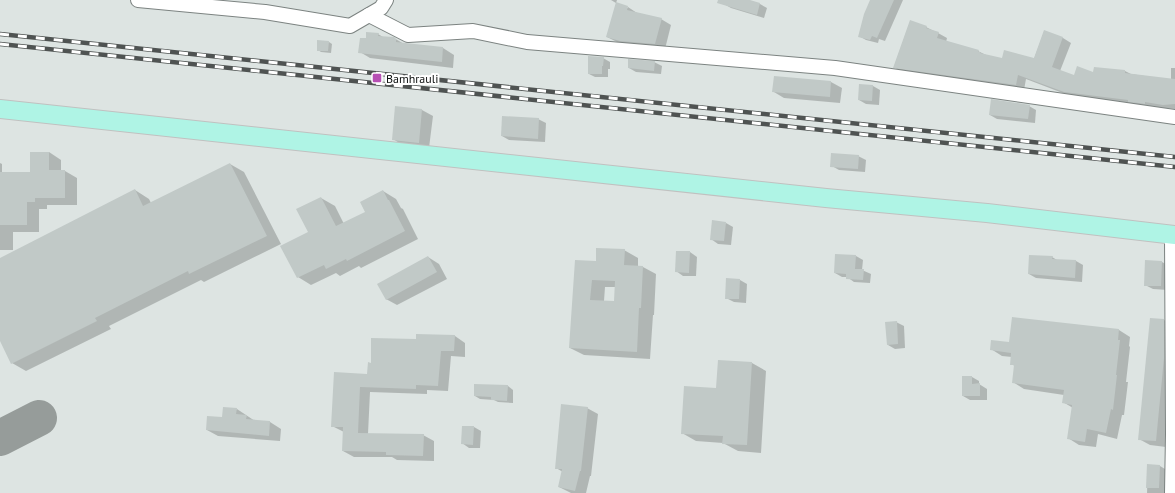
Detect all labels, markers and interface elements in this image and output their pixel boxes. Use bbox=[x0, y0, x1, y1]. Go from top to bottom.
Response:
place label: Bamhrauli bbox=[386, 71, 439, 86]
marker: Bamhrauli bbox=[371, 72, 383, 84]

